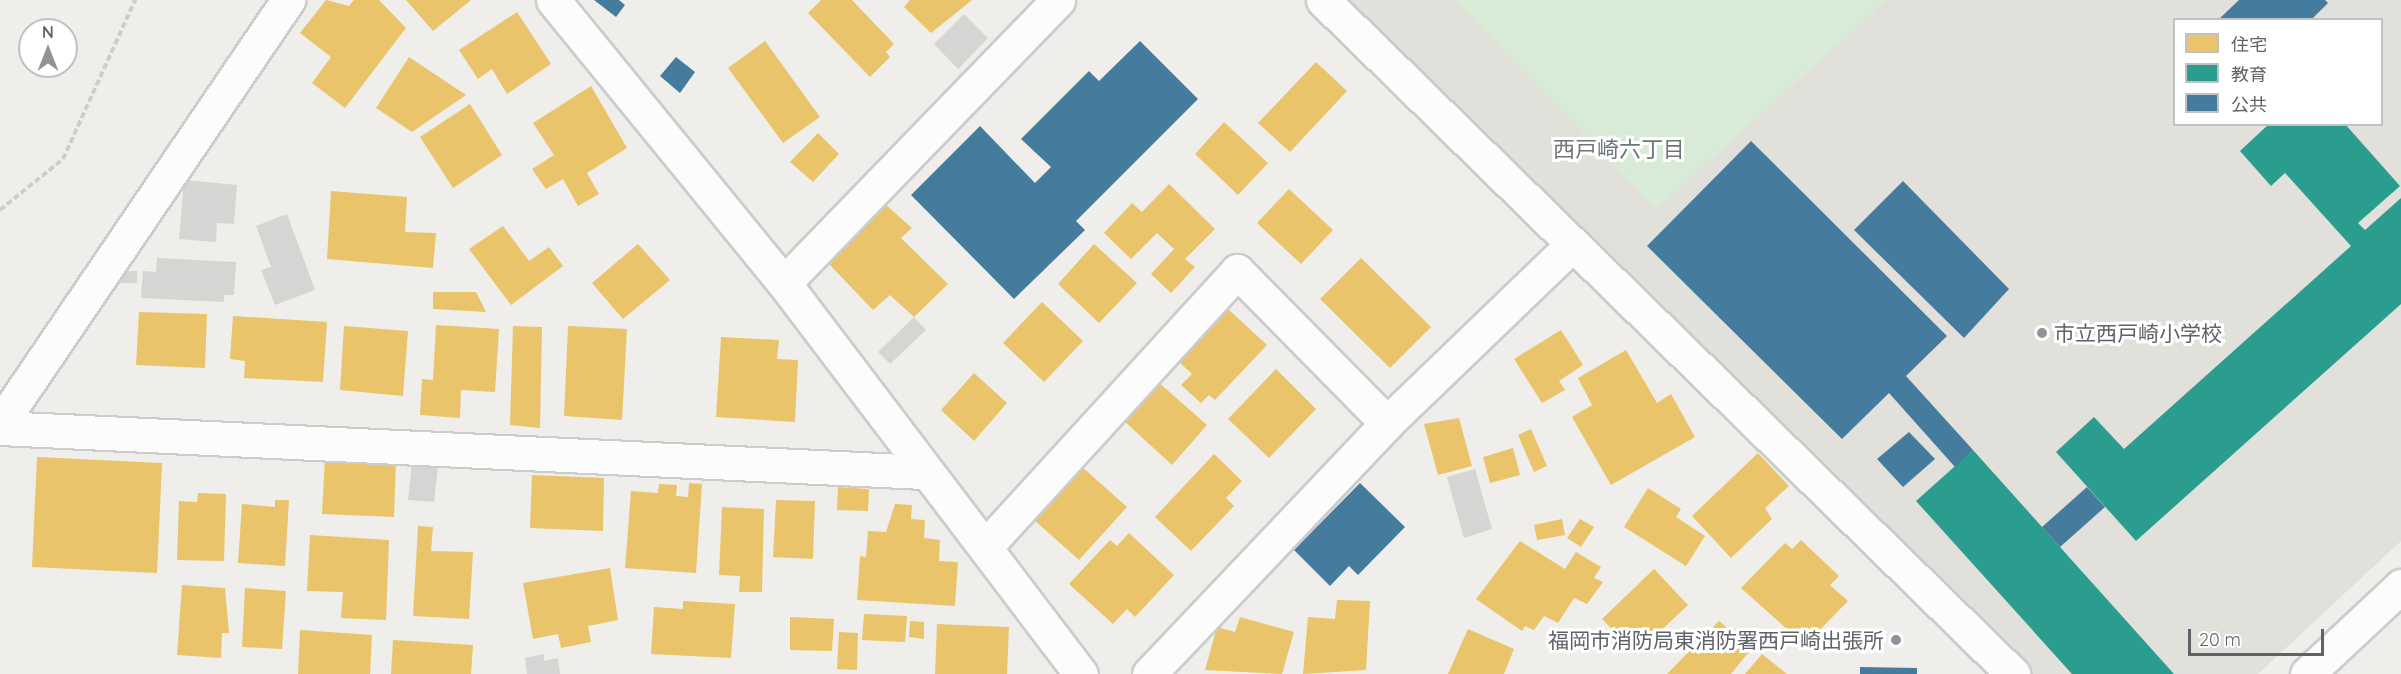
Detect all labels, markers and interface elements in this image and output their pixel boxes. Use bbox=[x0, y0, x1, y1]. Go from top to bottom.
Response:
north arrow bbox=[18, 18, 78, 78]
legend bbox=[2173, 18, 2383, 126]
text: N bbox=[42, 22, 54, 42]
text: 住宅 bbox=[2231, 33, 2267, 56]
text: 教育 bbox=[2231, 63, 2267, 86]
text: 公共 bbox=[2231, 93, 2267, 116]
district label: 西戸崎六丁目 bbox=[1553, 137, 1685, 163]
place label: 市立西戸崎小学校 bbox=[2054, 320, 2222, 346]
marker: 市立西戸崎小学校 bbox=[2035, 326, 2049, 340]
scale bar bbox=[2191, 617, 2328, 655]
place label: 福岡市消防局東消防署西戸崎出張所 bbox=[1548, 627, 1884, 653]
text: 20 m bbox=[2199, 628, 2241, 651]
marker: 福岡市消防局東消防署西戸崎出張所 bbox=[1889, 633, 1903, 647]

